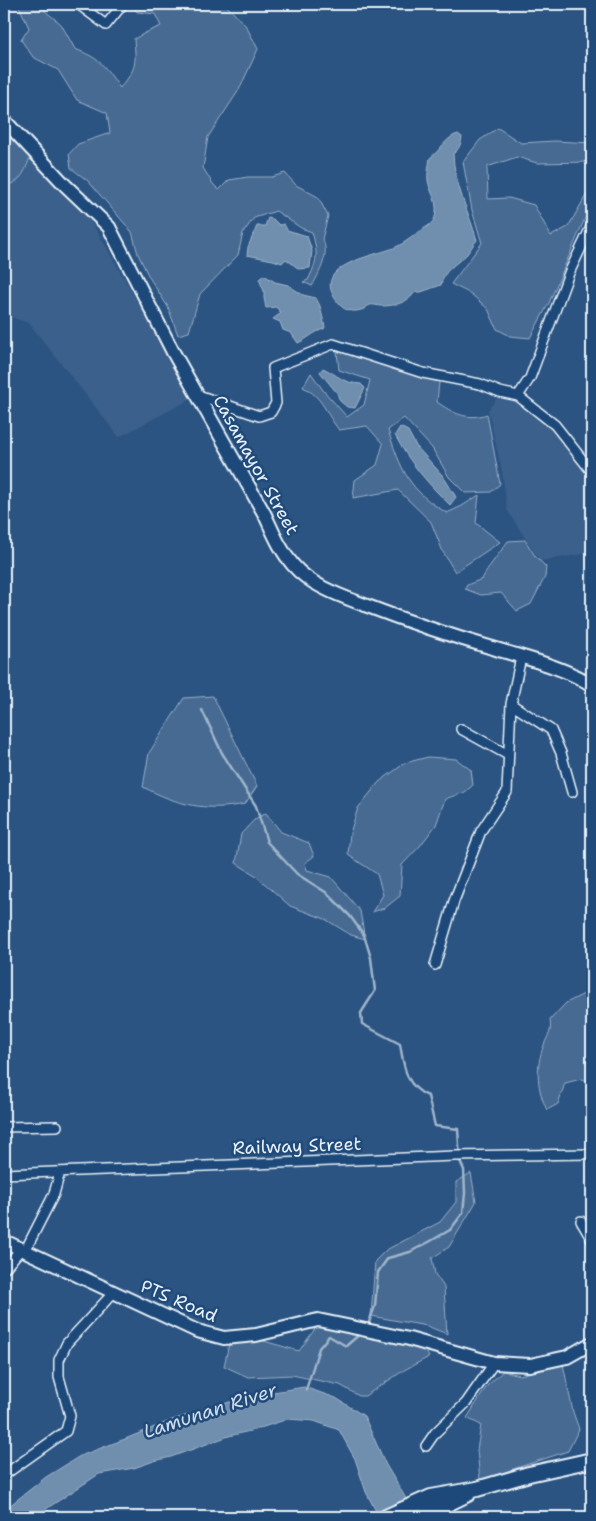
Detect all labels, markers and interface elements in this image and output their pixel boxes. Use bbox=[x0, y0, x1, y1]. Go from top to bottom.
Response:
street label: Casamayor Street bbox=[208, 391, 305, 539]
street label: Railway Street bbox=[232, 1132, 362, 1160]
street label: PTS Road bbox=[137, 1274, 221, 1328]
water label: Lamunan River bbox=[140, 1377, 281, 1444]

